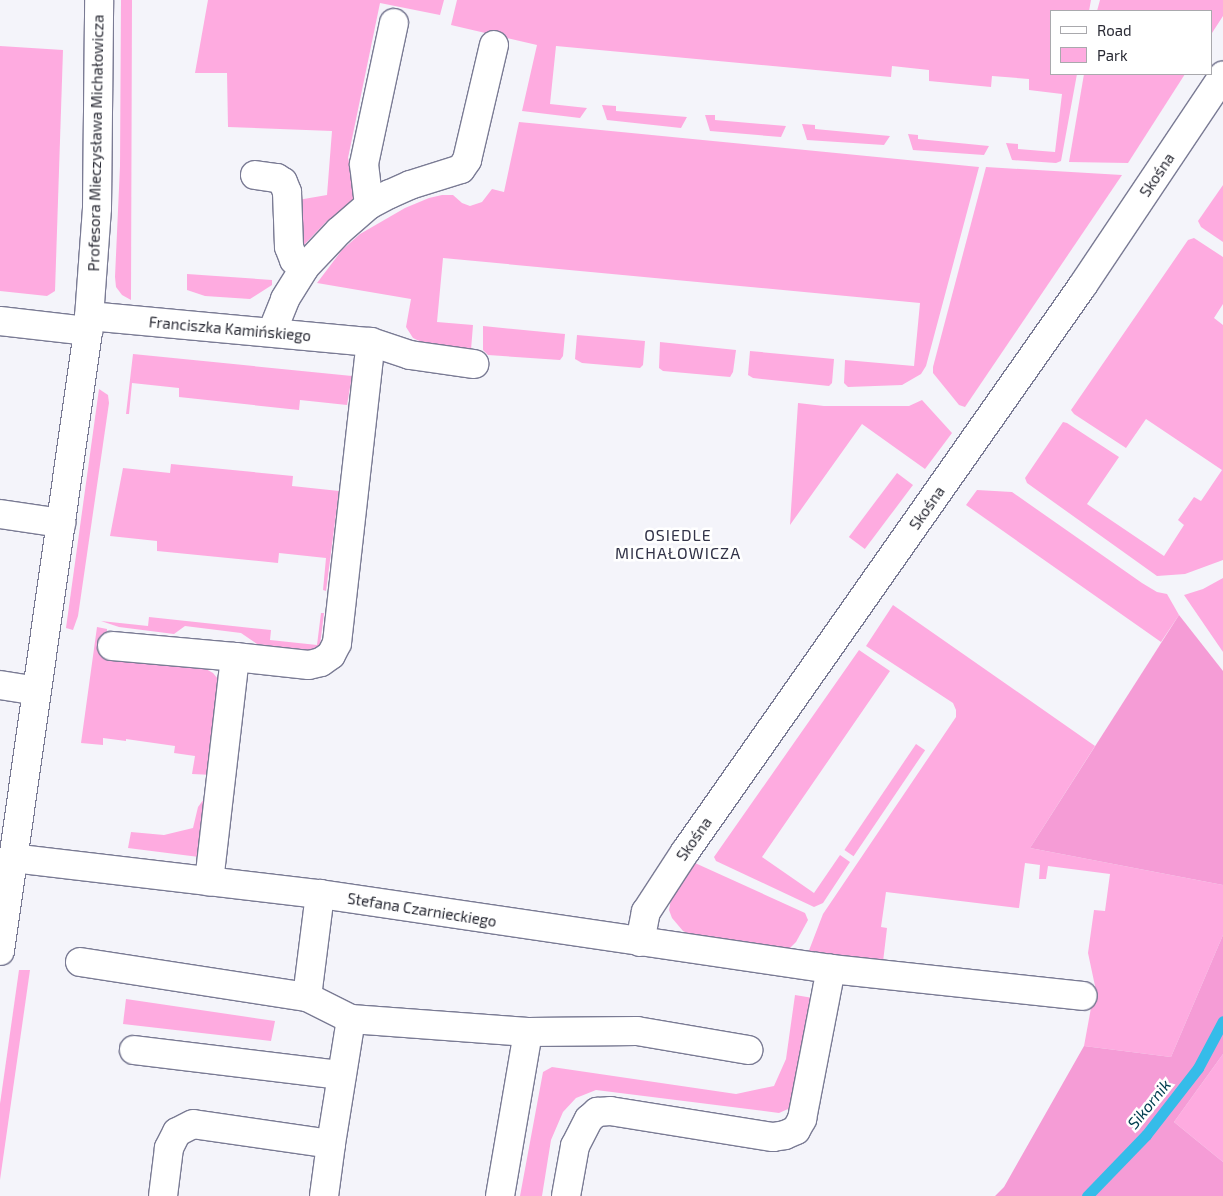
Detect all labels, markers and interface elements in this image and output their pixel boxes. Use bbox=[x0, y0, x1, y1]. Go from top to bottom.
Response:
legend bbox=[1050, 10, 1213, 75]
street label: Profesora Mieczysława Michałowicza bbox=[85, 14, 107, 272]
text: Road bbox=[1097, 21, 1132, 39]
text: Park bbox=[1097, 46, 1128, 64]
street label: Skośna bbox=[1136, 150, 1178, 200]
street label: Franciszka Kamińskiego bbox=[148, 313, 312, 345]
street label: Skośna bbox=[906, 483, 948, 533]
district label: OSIEDLE MICHAŁOWICZA bbox=[613, 525, 743, 563]
street label: Skośna bbox=[673, 814, 715, 864]
street label: Stefana Czarnieckiego bbox=[346, 889, 498, 931]
water label: Sikornik bbox=[1123, 1075, 1175, 1133]

